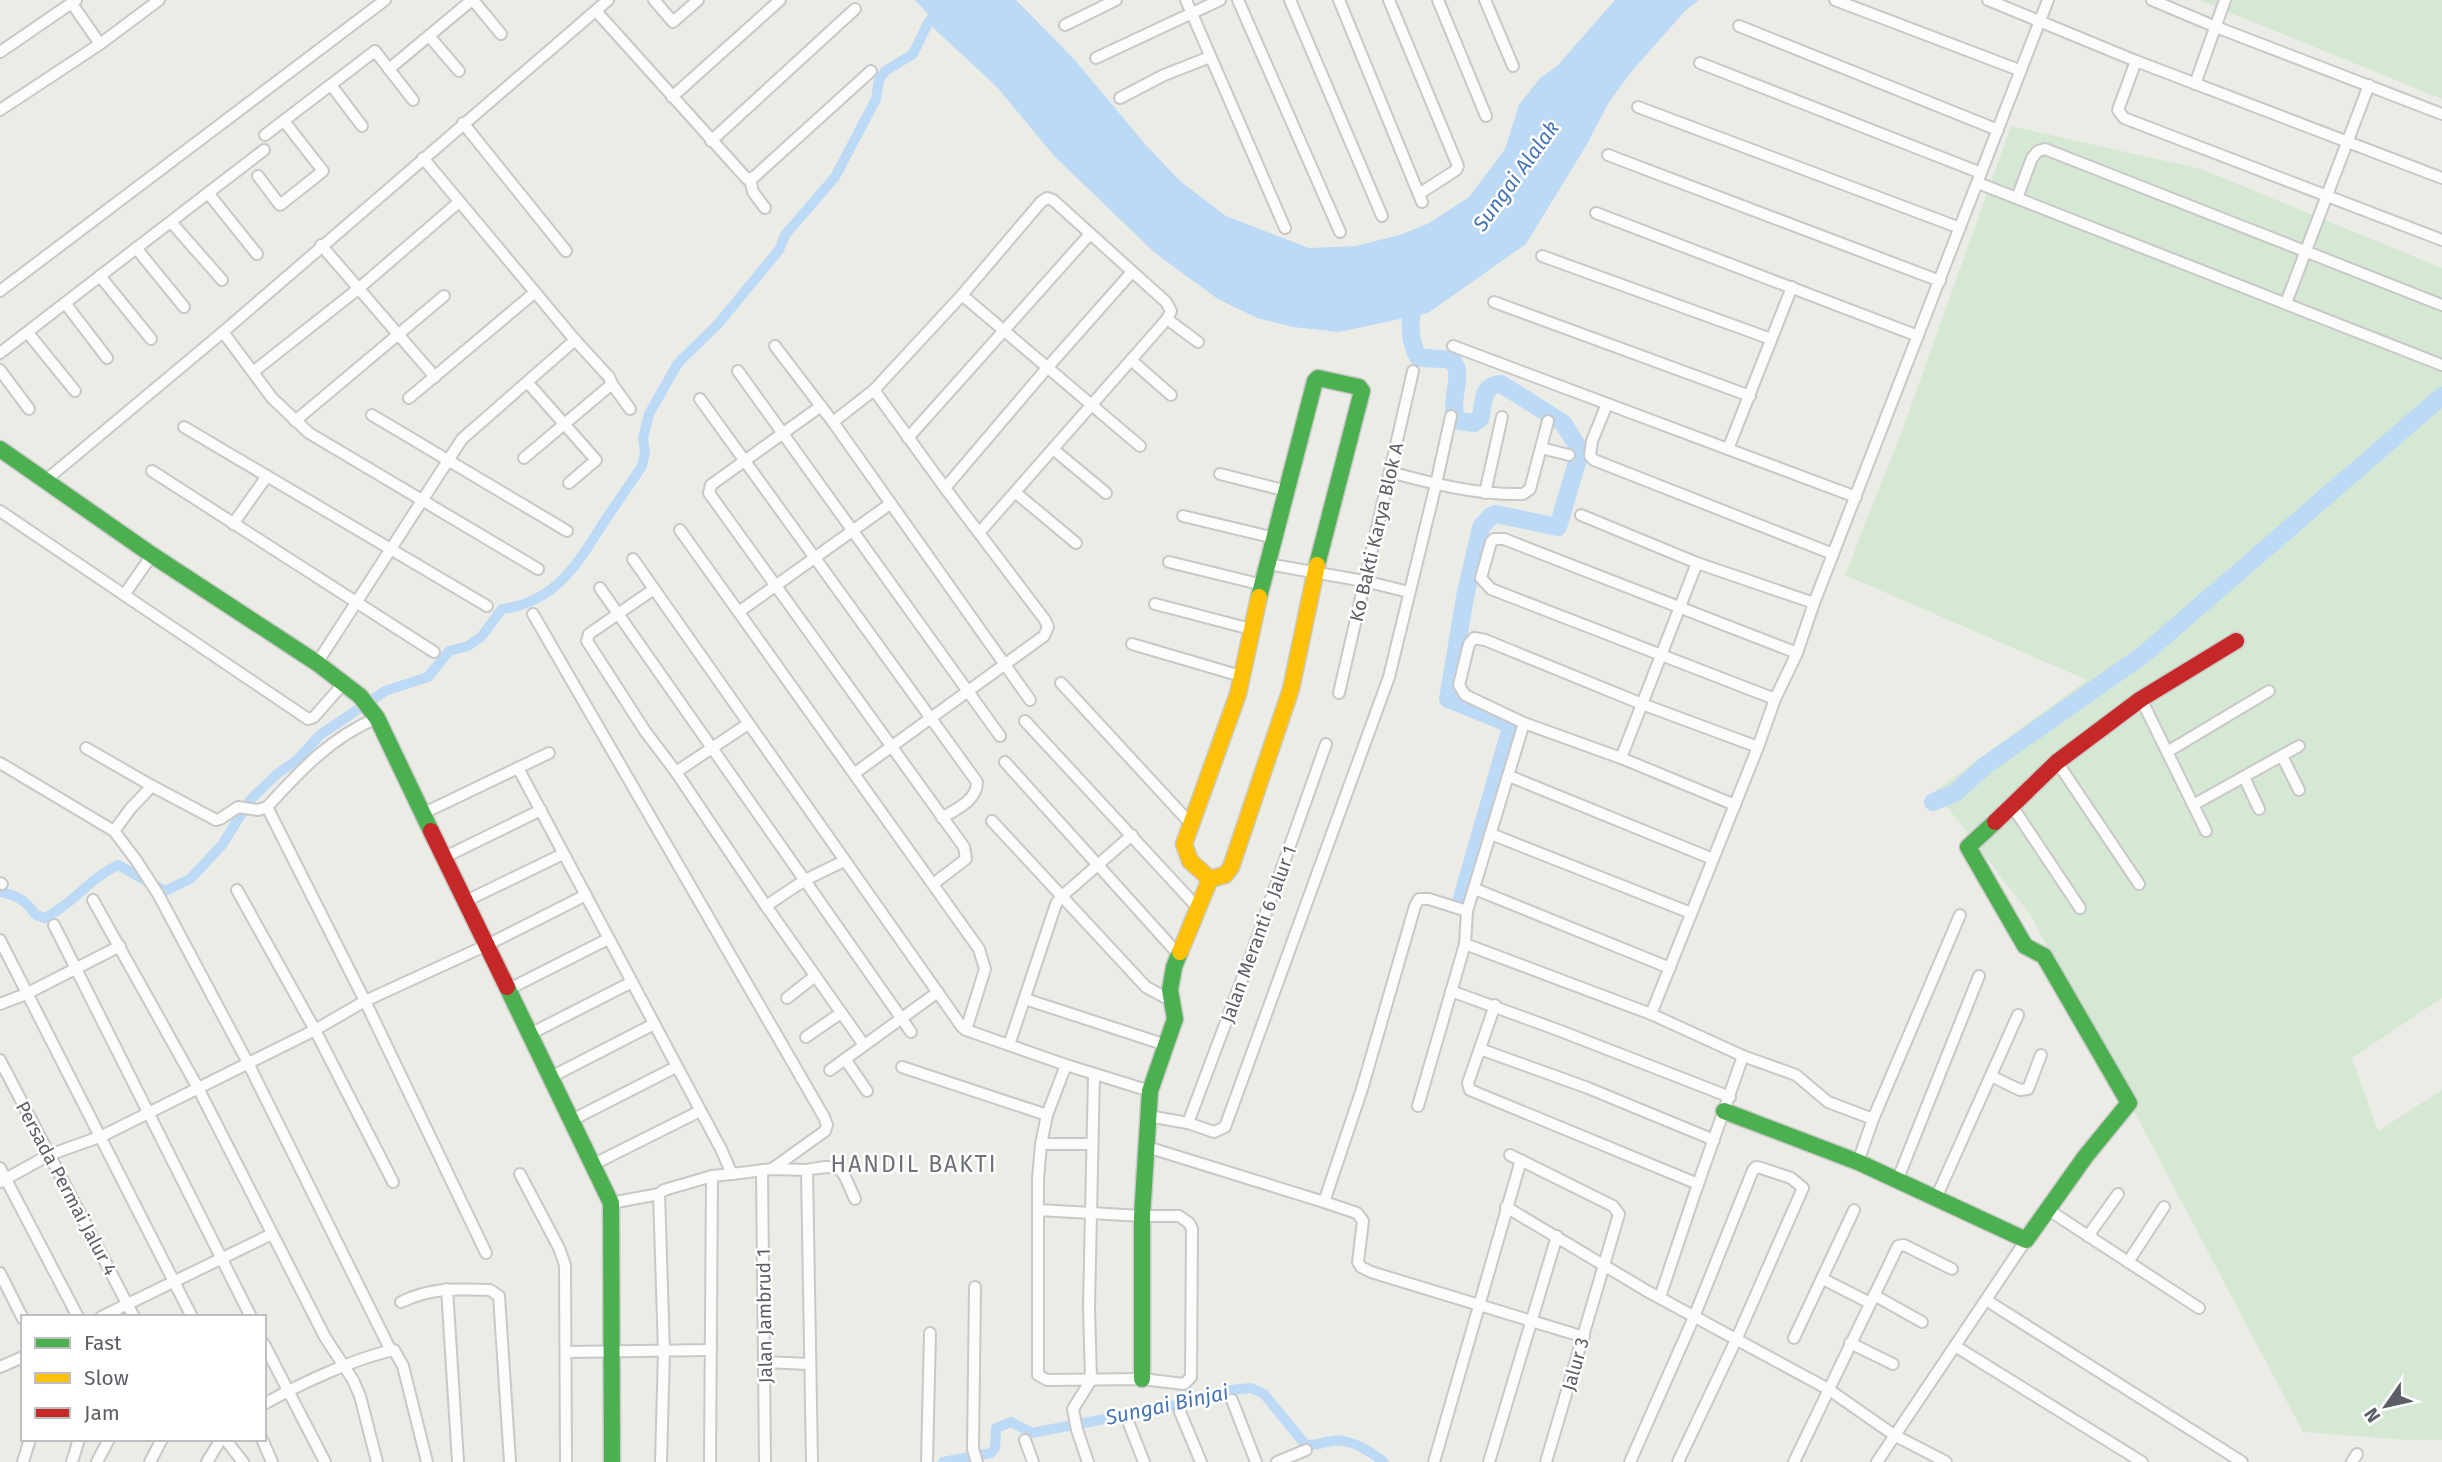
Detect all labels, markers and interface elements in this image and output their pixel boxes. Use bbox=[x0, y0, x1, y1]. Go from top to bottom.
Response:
water label: Sungai Alalak bbox=[1467, 116, 1565, 237]
street label: Ko Bakti Karya Blok A bbox=[1345, 440, 1408, 624]
street label: Jalan Meranti 6 Jalur 1 bbox=[1216, 842, 1301, 1026]
street label: Persada Permai Jalur 4 bbox=[11, 1097, 122, 1279]
district label: HANDIL BAKTI bbox=[831, 1150, 997, 1178]
street label: Jalan Jambrud 1 bbox=[752, 1248, 777, 1384]
legend bbox=[21, 1315, 266, 1441]
text: Fast bbox=[84, 1330, 122, 1356]
street label: Jalur 3 bbox=[1557, 1335, 1594, 1393]
text: Slow bbox=[84, 1365, 129, 1391]
north arrow bbox=[2351, 1371, 2421, 1441]
water label: Sungai Binjai bbox=[1102, 1379, 1231, 1431]
text: Jam bbox=[84, 1400, 120, 1426]
text: N bbox=[2359, 1404, 2385, 1427]

